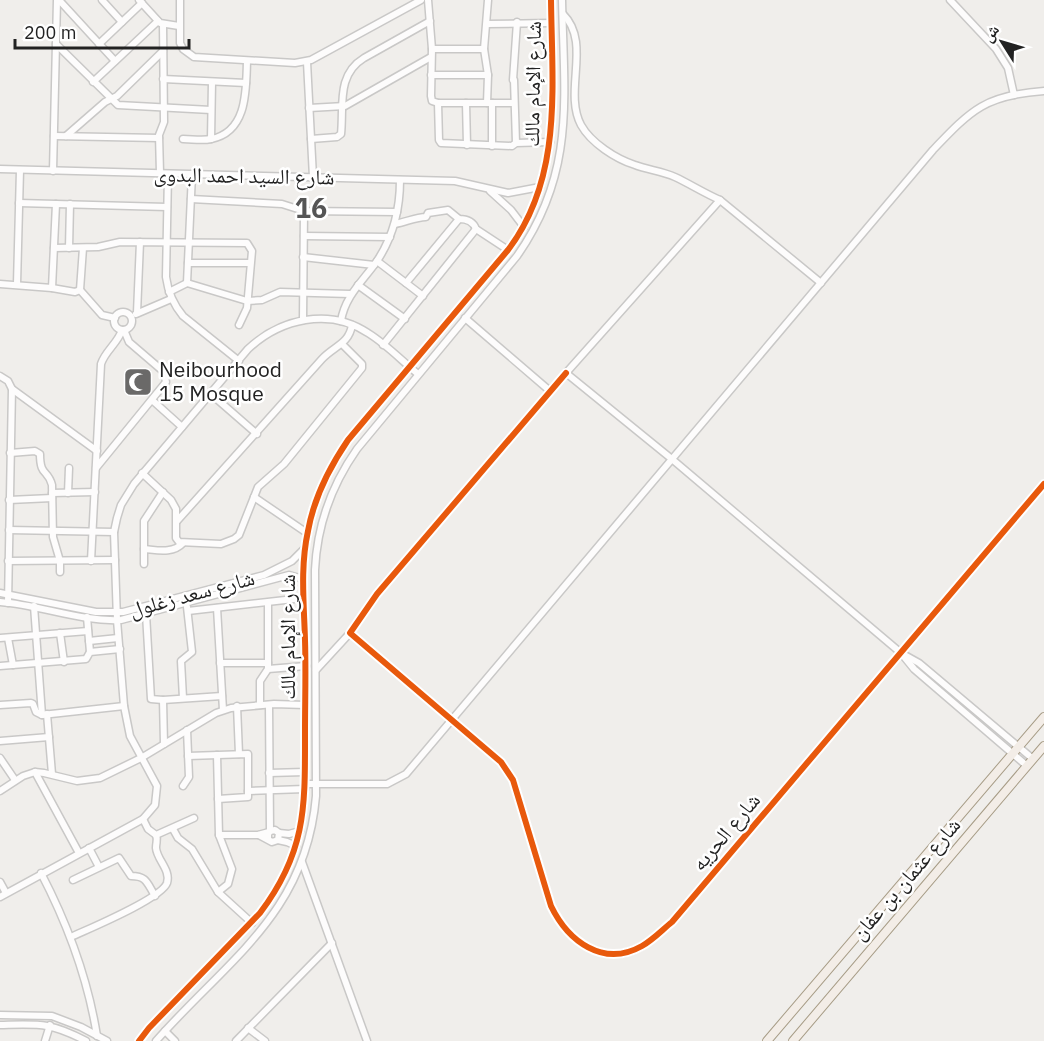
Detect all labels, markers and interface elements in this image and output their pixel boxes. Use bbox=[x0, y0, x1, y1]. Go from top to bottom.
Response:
scale bar bbox=[15, 12, 189, 50]
north arrow bbox=[972, 12, 1032, 72]
text: ش bbox=[977, 20, 1003, 46]
text: 200 m bbox=[24, 21, 76, 44]
street label: شارع الإمام مالك bbox=[517, 21, 548, 147]
street label: شارع السيد احمد البدوى bbox=[153, 159, 335, 191]
district label: 16 bbox=[295, 190, 327, 225]
place label: Neibourhood 15 Mosque bbox=[159, 355, 282, 407]
mosque icon: Neibourhood 15 Mosque bbox=[122, 366, 154, 398]
street label: شارع سعد زغلول bbox=[126, 563, 257, 623]
street label: شارع الإمام مالك bbox=[273, 574, 302, 700]
street label: شارع الحريه bbox=[684, 787, 766, 876]
street label: شارع عثمان بن عفان bbox=[844, 811, 966, 946]

